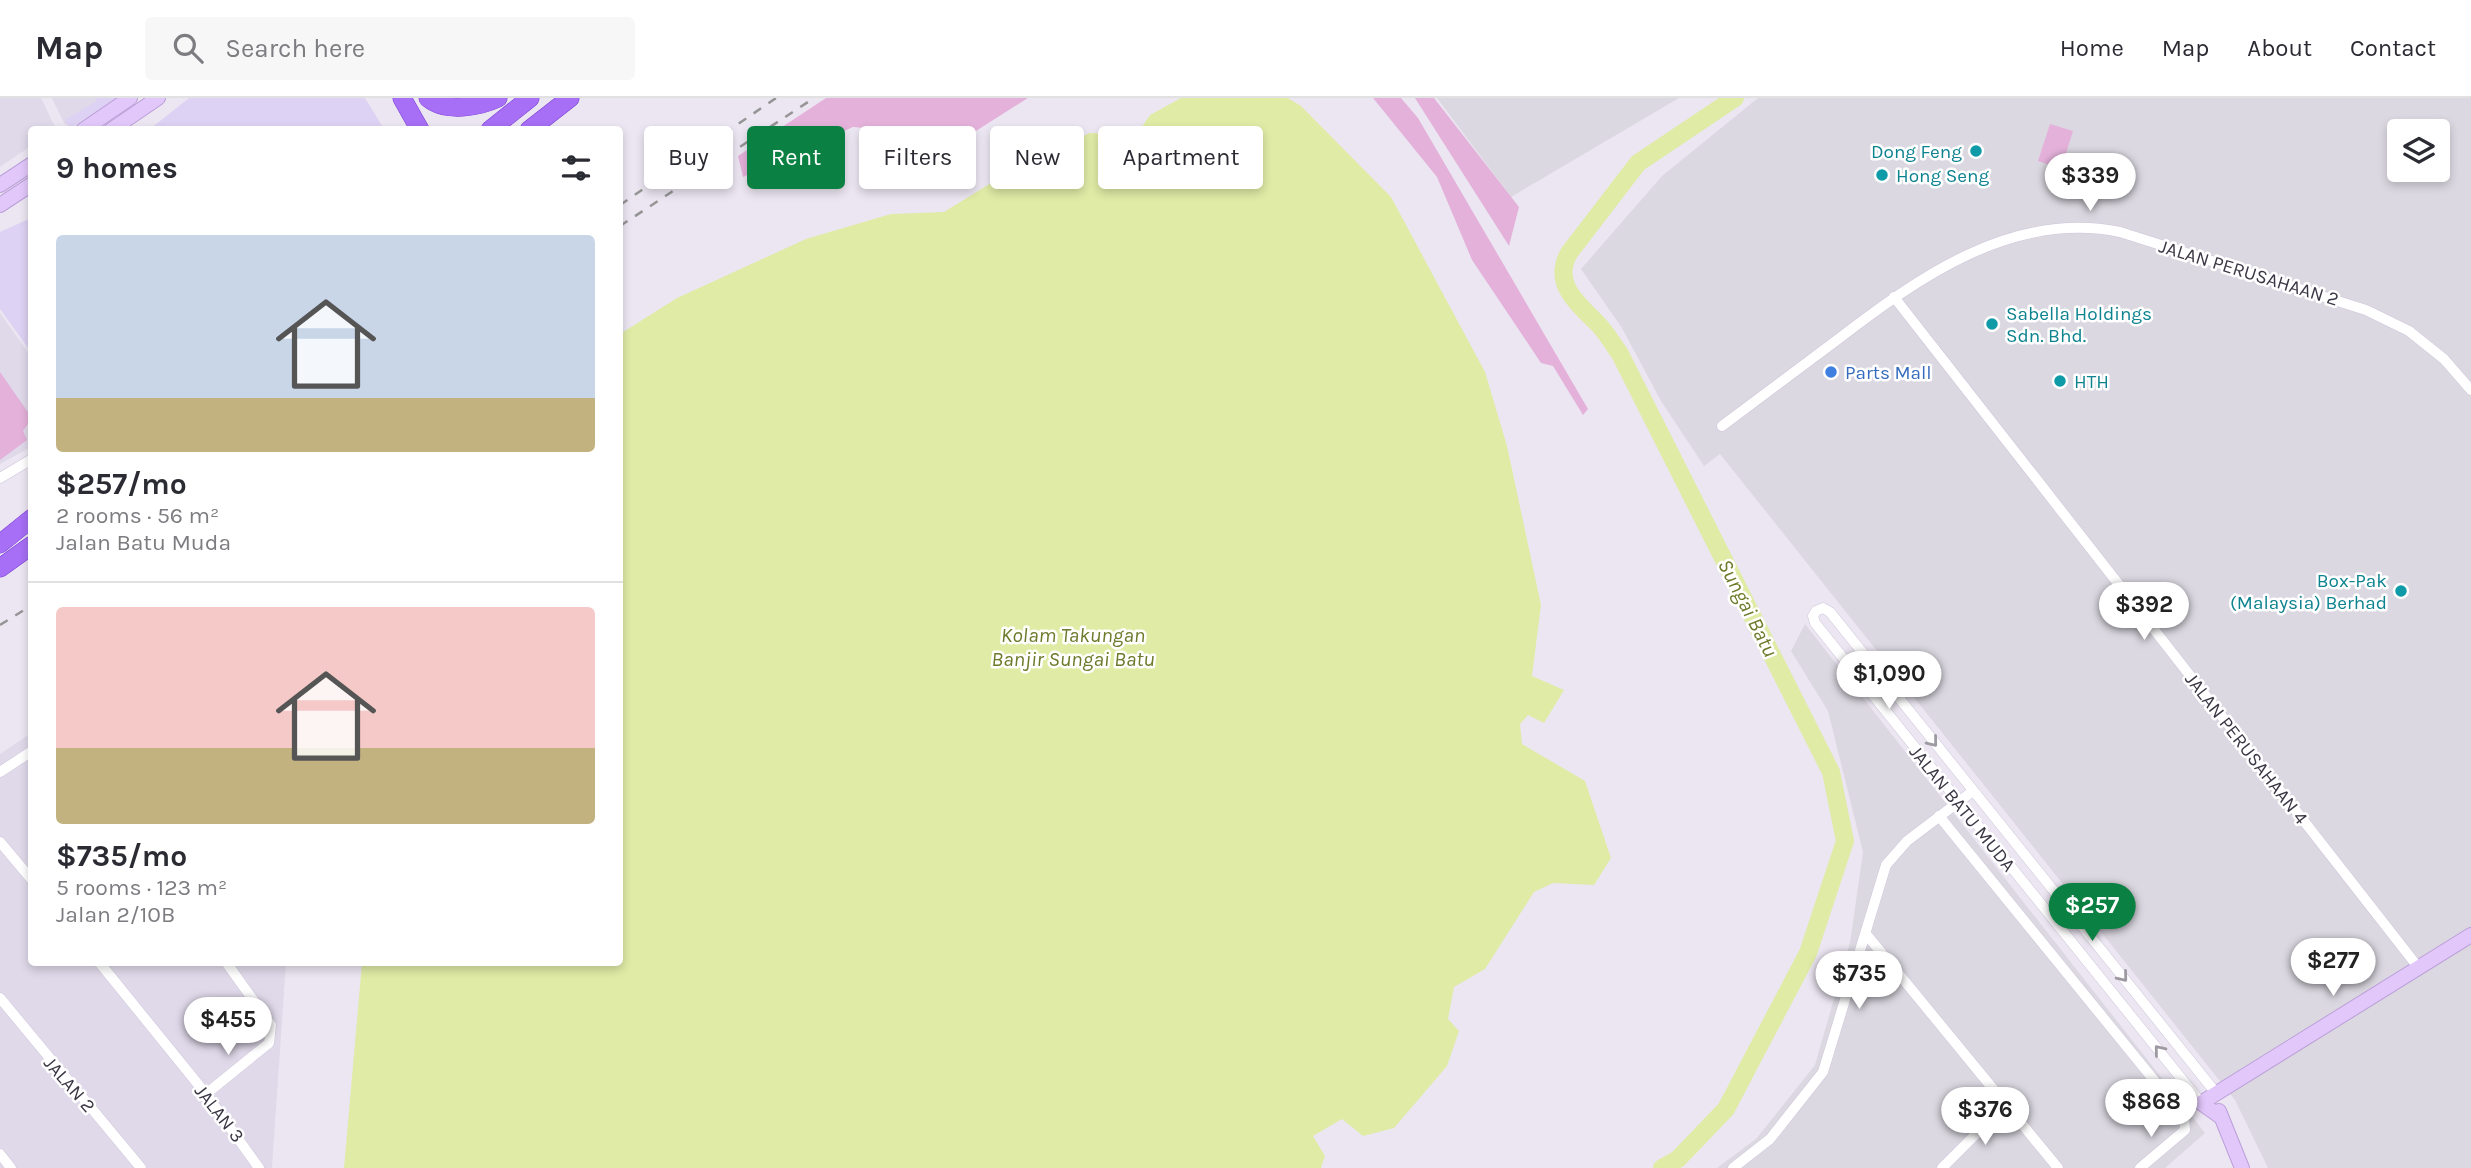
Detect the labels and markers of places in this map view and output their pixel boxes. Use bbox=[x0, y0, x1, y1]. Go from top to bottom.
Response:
place label: Dong Feng bbox=[1871, 141, 1962, 163]
marker: Dong Feng bbox=[1968, 143, 1984, 159]
pin: $339 bbox=[2049, 153, 2131, 213]
place label: Hong Seng bbox=[1896, 165, 1989, 187]
marker: Hong Seng bbox=[1874, 167, 1890, 183]
place label: Sabella Holdings Sdn. Bhd. bbox=[2006, 303, 2152, 347]
marker: Sabella Holdings Sdn. Bhd. bbox=[1984, 316, 2000, 332]
place label: Parts Mall bbox=[1845, 362, 1932, 384]
marker: Parts Mall bbox=[1823, 364, 1839, 380]
place label: HTH bbox=[2074, 371, 2109, 393]
marker: HTH bbox=[2052, 373, 2068, 389]
place label: Box-Pak (Malaysia) Berhad bbox=[2230, 570, 2387, 614]
pin: $392 bbox=[2103, 582, 2185, 642]
marker: Box-Pak (Malaysia) Berhad bbox=[2393, 583, 2409, 599]
pin: $1,090 bbox=[1832, 652, 1946, 711]
pin: $257 bbox=[2051, 884, 2133, 943]
pin: $277 bbox=[2292, 939, 2374, 998]
pin: $735 bbox=[1818, 951, 1900, 1011]
pin: $455 bbox=[187, 998, 269, 1057]
pin: $868 bbox=[2110, 1080, 2192, 1139]
pin: $376 bbox=[1944, 1088, 2026, 1147]

